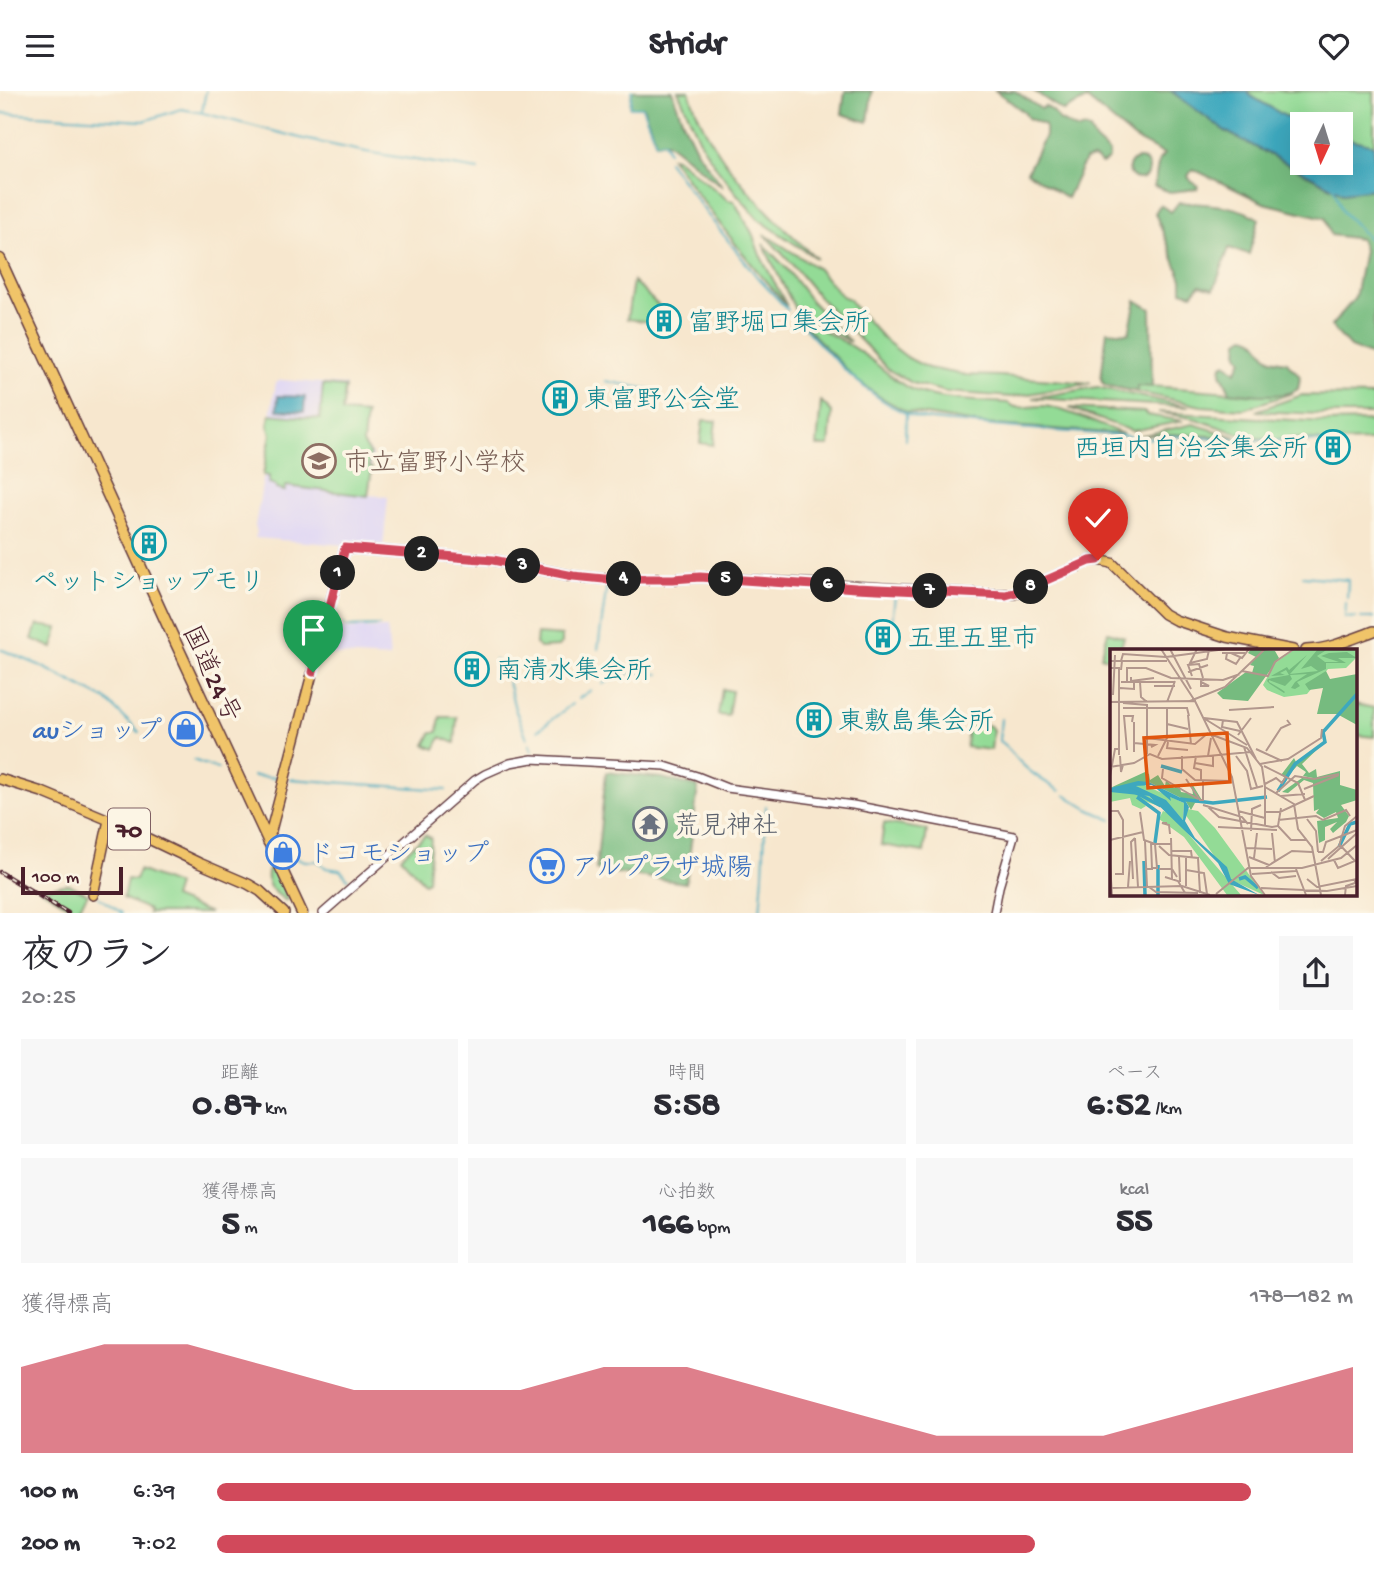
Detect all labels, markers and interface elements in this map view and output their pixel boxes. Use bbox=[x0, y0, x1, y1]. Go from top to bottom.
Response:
icon: menu bbox=[21, 27, 59, 65]
text: Stridr bbox=[649, 27, 725, 65]
icon: heart bbox=[1315, 27, 1353, 65]
north arrow bbox=[1290, 112, 1353, 175]
map controls bbox=[1290, 112, 1353, 175]
building icon: 富野堀口集会所 bbox=[645, 302, 683, 340]
place label: 富野堀口集会所 bbox=[688, 308, 870, 341]
building icon: 東富野公会堂 bbox=[541, 379, 579, 417]
place label: 東富野公会堂 bbox=[584, 385, 740, 418]
building icon: 西垣内自治会集会所 bbox=[1314, 428, 1352, 466]
place label: 西垣内自治会集会所 bbox=[1074, 434, 1308, 467]
school or university icon: 市立富野小学校 bbox=[300, 442, 338, 480]
place label: 市立富野小学校 bbox=[344, 449, 526, 481]
pin bbox=[1068, 488, 1128, 560]
icon: check bbox=[1079, 499, 1117, 537]
building icon: ペットショップモリ bbox=[130, 524, 168, 562]
pin: 2 bbox=[404, 537, 440, 571]
text: 2 bbox=[417, 542, 426, 565]
pin: 3 bbox=[505, 549, 540, 583]
text: 3 bbox=[518, 554, 527, 577]
pin: 1 bbox=[320, 555, 356, 591]
text: 1 bbox=[334, 561, 341, 584]
pin: 4 bbox=[606, 561, 642, 596]
pin: 5 bbox=[708, 561, 744, 596]
text: 4 bbox=[619, 567, 628, 590]
text: 5 bbox=[721, 567, 731, 590]
pin: 6 bbox=[810, 567, 846, 603]
place label: ペットショップモリ bbox=[33, 568, 265, 600]
pin: 8 bbox=[1014, 569, 1048, 605]
text: 6 bbox=[823, 573, 832, 596]
pin: 7 bbox=[912, 573, 948, 609]
text: 8 bbox=[1025, 575, 1036, 598]
text: 7 bbox=[925, 579, 934, 602]
pin bbox=[283, 600, 343, 672]
icon: arrive bbox=[294, 611, 332, 649]
building icon: 五里五里市 bbox=[864, 618, 902, 656]
street label: 国道24号 bbox=[173, 621, 246, 728]
place label: 五里五里市 bbox=[908, 625, 1038, 657]
inset map bbox=[1110, 649, 1356, 895]
building icon: 南清水集会所 bbox=[453, 650, 491, 688]
place label: 南清水集会所 bbox=[496, 656, 652, 689]
building icon: 東敷島集会所 bbox=[795, 701, 833, 739]
place label: 東敷島集会所 bbox=[838, 707, 994, 740]
shop icon: auショップ bbox=[167, 710, 205, 748]
place label: auショップ bbox=[32, 717, 162, 749]
temple icon: 荒見神社 bbox=[631, 805, 669, 843]
road number: 70 bbox=[108, 809, 150, 849]
place label: 荒見神社 bbox=[674, 812, 778, 844]
shop icon: ドコモショップ bbox=[264, 833, 302, 871]
place label: ドコモショップ bbox=[308, 840, 489, 872]
supermarket icon: アルプラザ城陽 bbox=[528, 847, 566, 885]
place label: アルプラザ城陽 bbox=[572, 854, 752, 886]
scale bar bbox=[21, 864, 122, 896]
text: 100 m bbox=[32, 867, 79, 890]
button: share bbox=[1279, 936, 1353, 1010]
text: 夜のラン bbox=[21, 937, 173, 981]
text: 20:25 bbox=[21, 985, 76, 1012]
text: 距離 bbox=[221, 1063, 259, 1086]
text: 時間 bbox=[668, 1063, 706, 1086]
text: ペース bbox=[1106, 1063, 1162, 1086]
text: 0.87 bbox=[192, 1086, 261, 1127]
text: 5:58 bbox=[654, 1086, 720, 1127]
text: 6:52 bbox=[1087, 1086, 1151, 1127]
text: km bbox=[261, 1098, 287, 1121]
text: /km bbox=[1151, 1098, 1182, 1121]
text: kcal bbox=[1119, 1179, 1149, 1202]
text: 獲得標高 bbox=[202, 1182, 278, 1205]
text: 心拍数 bbox=[658, 1182, 716, 1205]
text: 55 bbox=[1116, 1202, 1153, 1243]
text: 5 bbox=[221, 1205, 240, 1246]
text: 166 bbox=[643, 1205, 693, 1246]
text: m bbox=[240, 1217, 258, 1240]
text: bpm bbox=[693, 1217, 730, 1240]
text: 178–182 m bbox=[1250, 1284, 1353, 1311]
text: 獲得標高 bbox=[21, 1293, 113, 1320]
text: 100 m bbox=[21, 1479, 78, 1506]
text: 6:39 bbox=[133, 1479, 175, 1506]
text: 200 m bbox=[21, 1531, 80, 1558]
text: 7:02 bbox=[133, 1531, 177, 1558]

